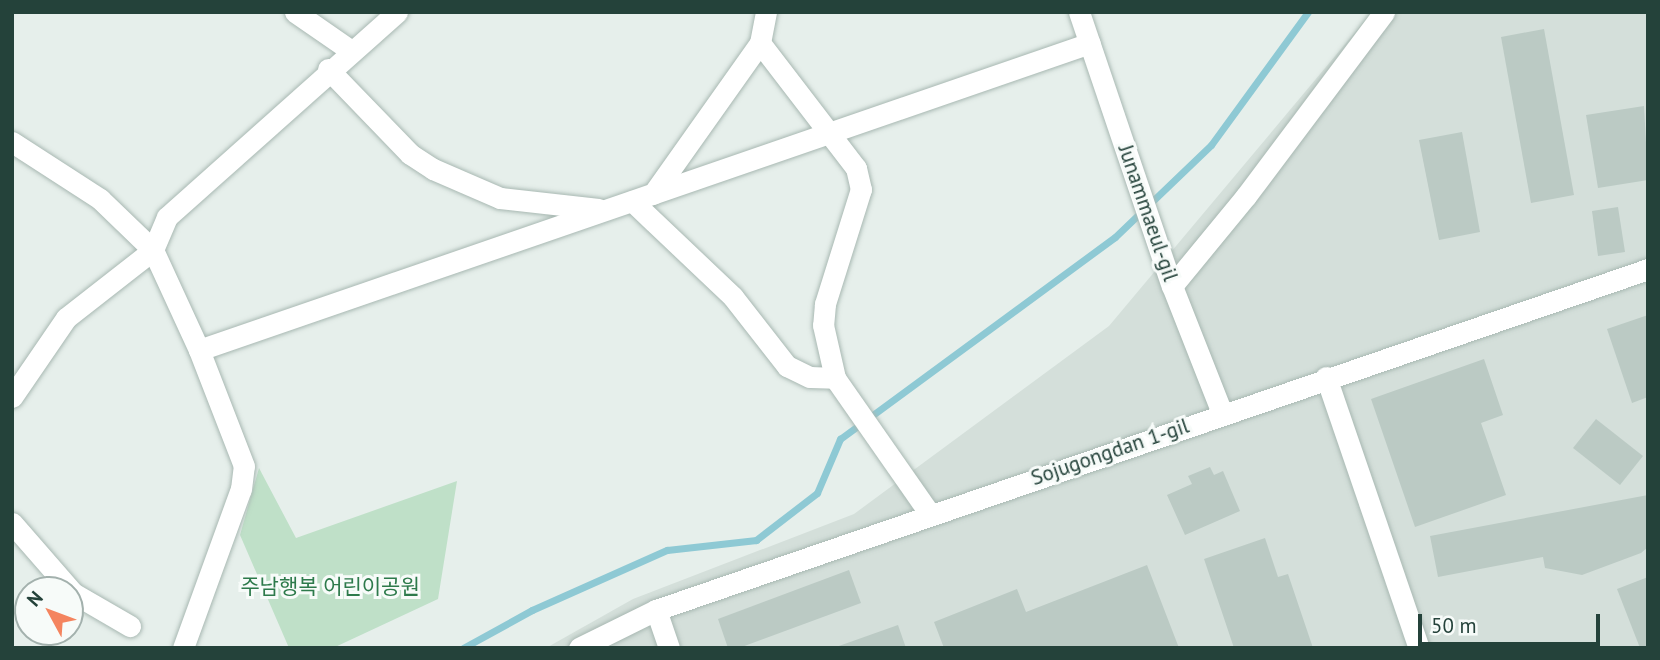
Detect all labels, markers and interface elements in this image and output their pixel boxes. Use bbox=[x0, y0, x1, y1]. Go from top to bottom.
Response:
street label: Junammaeul-gil bbox=[1113, 141, 1183, 285]
street label: Sojugongdan 1-gil bbox=[1028, 413, 1192, 491]
park label: 주남행복 어린이공원 bbox=[240, 574, 420, 600]
north arrow bbox=[14, 576, 84, 646]
text: N bbox=[22, 586, 48, 611]
scale bar bbox=[1422, 600, 1604, 644]
text: 50 m bbox=[1431, 612, 1477, 639]

